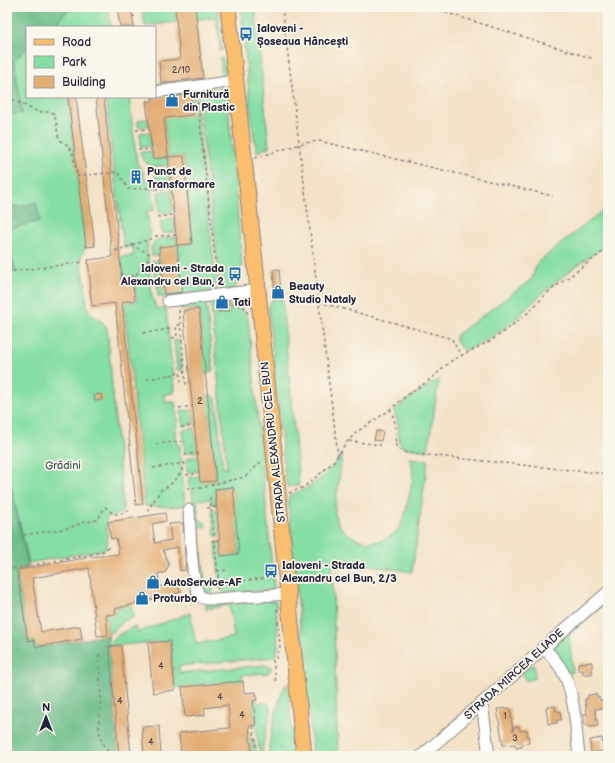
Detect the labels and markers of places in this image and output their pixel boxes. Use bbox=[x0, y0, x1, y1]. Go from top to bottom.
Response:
place label: Ialoveni - Șoseaua Hâncești bbox=[257, 22, 348, 48]
bus stop icon: Ialoveni - Șoseaua Hâncești bbox=[238, 26, 254, 42]
place label: Furnitură din Plastic bbox=[183, 88, 235, 114]
shop icon: Furnitură din Plastic bbox=[164, 92, 180, 108]
place label: Punct de Transformare bbox=[147, 165, 215, 191]
building icon: Punct de Transformare bbox=[128, 169, 144, 185]
place label: Ialoveni - Strada Alexandru cel Bun, 2 bbox=[120, 262, 224, 288]
bus stop icon: Ialoveni - Strada Alexandru cel Bun, 2 bbox=[227, 266, 243, 282]
place label: Beauty Studio Nataly bbox=[289, 280, 356, 306]
shop icon: Beauty Studio Nataly bbox=[270, 284, 286, 300]
shop icon: Tati bbox=[214, 294, 230, 310]
place label: Tati bbox=[233, 296, 251, 309]
place label: Ialoveni - Strada Alexandru cel Bun, 2/3 bbox=[281, 559, 397, 585]
bus stop icon: Ialoveni - Strada Alexandru cel Bun, 2/3 bbox=[263, 563, 279, 579]
shop icon: AutoService-AF bbox=[145, 574, 161, 590]
place label: AutoService-AF bbox=[163, 576, 242, 589]
shop icon: Proturbo bbox=[134, 590, 150, 606]
place label: Proturbo bbox=[153, 592, 197, 605]

